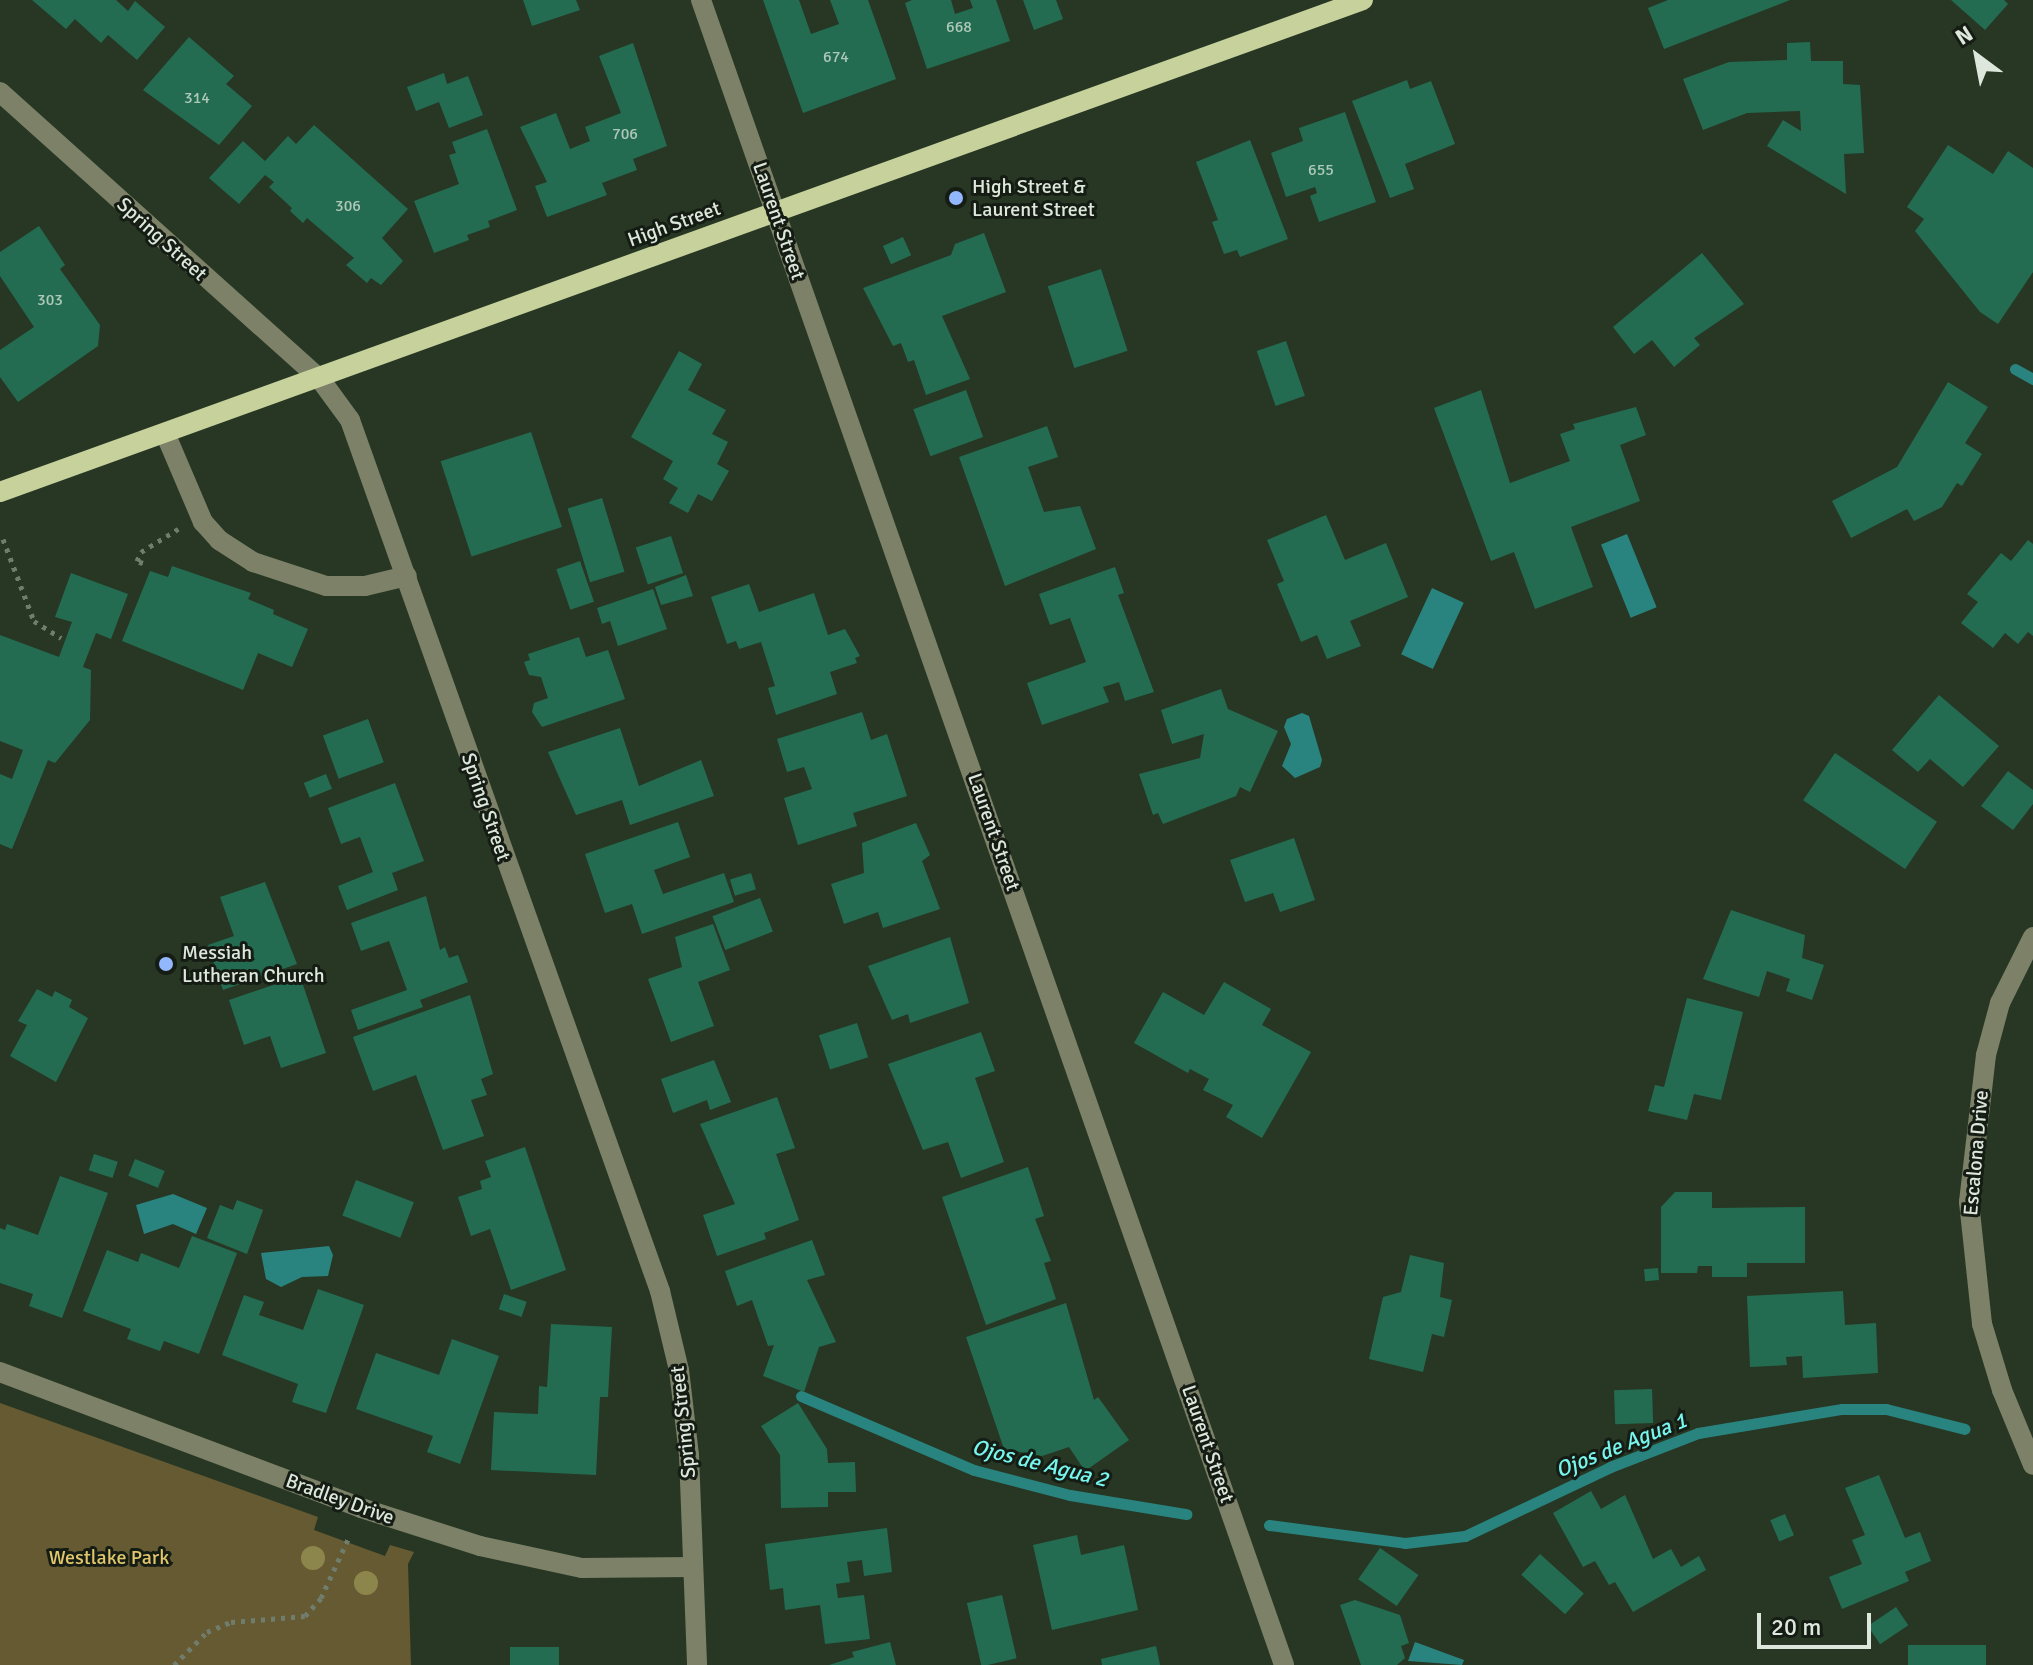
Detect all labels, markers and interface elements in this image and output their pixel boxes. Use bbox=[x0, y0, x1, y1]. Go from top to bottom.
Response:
north arrow bbox=[1937, 16, 2017, 96]
house number: 668 bbox=[946, 17, 972, 37]
text: N bbox=[1950, 20, 1978, 51]
house number: 674 bbox=[823, 47, 849, 67]
house number: 314 bbox=[184, 88, 210, 108]
house number: 706 bbox=[612, 124, 638, 144]
street label: Laurent Street bbox=[748, 159, 810, 283]
house number: 655 bbox=[1308, 160, 1334, 180]
place label: High Street & Laurent Street bbox=[972, 174, 1095, 221]
marker: High Street & Laurent Street bbox=[947, 189, 965, 207]
street label: Spring Street bbox=[112, 192, 212, 286]
house number: 306 bbox=[335, 196, 361, 216]
street label: High Street bbox=[624, 196, 724, 252]
house number: 303 bbox=[37, 290, 63, 310]
street label: Spring Street bbox=[456, 750, 516, 864]
street label: Laurent Street bbox=[963, 770, 1025, 894]
place label: Messiah Lutheran Church bbox=[182, 940, 325, 987]
marker: Messiah Lutheran Church bbox=[157, 955, 175, 973]
street label: Escalona Drive bbox=[1959, 1089, 1993, 1217]
street label: Spring Street bbox=[665, 1365, 701, 1479]
street label: Laurent Street bbox=[1177, 1382, 1239, 1506]
water label: Ojos de Agua 1 bbox=[1552, 1407, 1690, 1483]
water label: Ojos de Agua 2 bbox=[969, 1433, 1111, 1493]
street label: Bradley Drive bbox=[283, 1468, 397, 1530]
park label: Westlake Park bbox=[49, 1545, 169, 1569]
scale bar bbox=[1761, 1597, 1875, 1647]
text: 20 m bbox=[1771, 1612, 1821, 1642]

